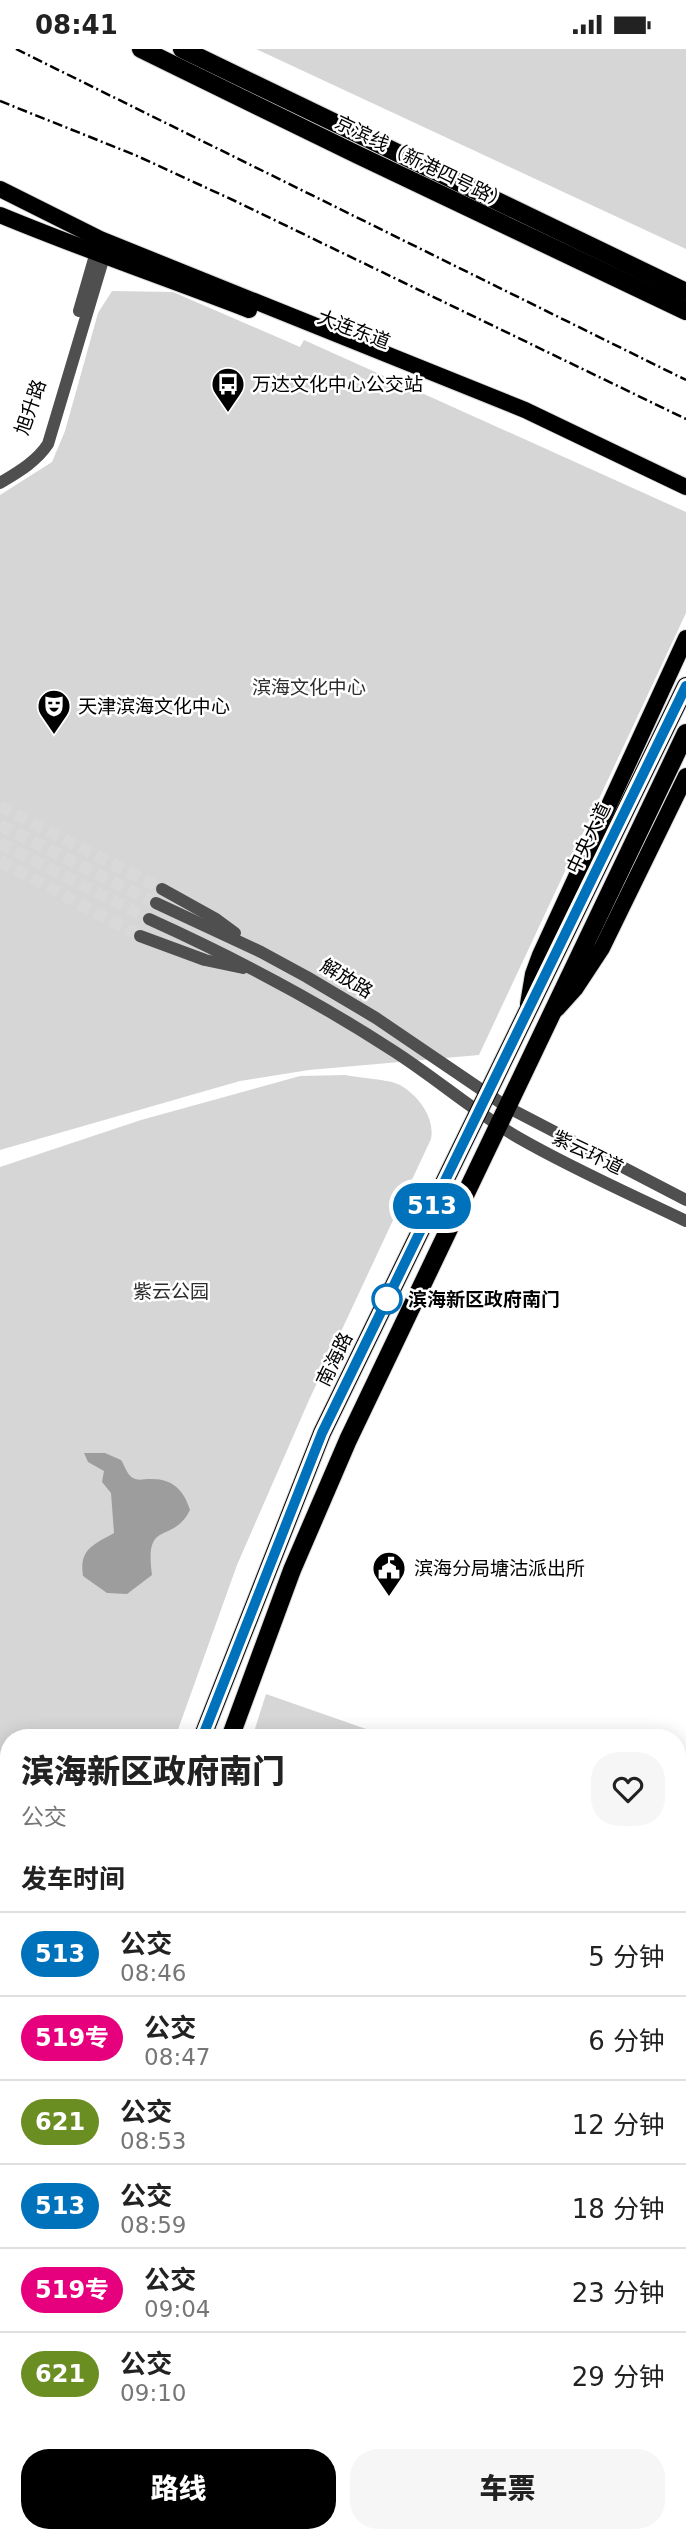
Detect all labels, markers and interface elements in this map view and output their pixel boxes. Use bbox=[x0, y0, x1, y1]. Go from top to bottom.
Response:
text: 08:41 bbox=[35, 10, 118, 40]
street label: 京滨线（新港四号路） bbox=[332, 110, 512, 214]
street label: 大连东道 bbox=[315, 305, 393, 353]
bus stop icon: 万达文化中心公交站 bbox=[209, 365, 247, 414]
place label: 万达文化中心公交站 bbox=[252, 373, 423, 395]
street label: 旭升路 bbox=[10, 376, 50, 438]
park label: 滨海文化中心 bbox=[252, 676, 366, 698]
theatre icon: 天津滨海文化中心 bbox=[35, 687, 73, 736]
place label: 天津滨海文化中心 bbox=[78, 695, 230, 717]
street label: 中央大道 bbox=[561, 799, 615, 877]
street label: 解放路 bbox=[317, 954, 377, 1002]
street label: 紫云环道 bbox=[549, 1125, 627, 1179]
line badge: 513 bbox=[392, 1183, 472, 1229]
text: 513 bbox=[407, 1192, 457, 1220]
park label: 紫云公园 bbox=[133, 1280, 209, 1302]
marker: 滨海新区政府南门 bbox=[372, 1284, 402, 1314]
place label: 滨海新区政府南门 bbox=[408, 1288, 560, 1310]
street label: 南海路 bbox=[312, 1329, 356, 1389]
public building icon: 滨海分局塘沽派出所 bbox=[370, 1549, 408, 1598]
place label: 滨海分局塘沽派出所 bbox=[414, 1557, 585, 1579]
text: 滨海新区政府南门 bbox=[21, 1752, 285, 1791]
button: heart bbox=[591, 1752, 665, 1826]
text: 公交 bbox=[21, 1804, 67, 1830]
text: 发车时间 bbox=[21, 1864, 125, 1894]
text: 公交 bbox=[120, 1929, 172, 1959]
text: 513 bbox=[35, 1940, 85, 1968]
text: 5 分钟 bbox=[588, 1942, 665, 1972]
text: 08:46 bbox=[120, 1960, 186, 1986]
text: 公交 bbox=[144, 2013, 196, 2043]
text: 519专 bbox=[35, 2024, 109, 2052]
text: 6 分钟 bbox=[588, 2026, 665, 2056]
text: 08:47 bbox=[144, 2044, 210, 2070]
text: 公交 bbox=[120, 2097, 172, 2127]
text: 621 bbox=[35, 2108, 85, 2136]
text: 12 分钟 bbox=[572, 2110, 665, 2140]
text: 08:53 bbox=[120, 2128, 186, 2154]
text: 公交 bbox=[120, 2181, 172, 2211]
text: 513 bbox=[35, 2192, 85, 2220]
text: 18 分钟 bbox=[572, 2194, 665, 2224]
text: 08:59 bbox=[120, 2212, 186, 2238]
text: 公交 bbox=[144, 2265, 196, 2295]
text: 519专 bbox=[35, 2276, 109, 2304]
text: 23 分钟 bbox=[572, 2278, 665, 2308]
text: 09:04 bbox=[144, 2296, 210, 2322]
text: 公交 bbox=[120, 2349, 172, 2379]
text: 621 bbox=[35, 2360, 85, 2388]
text: 29 分钟 bbox=[572, 2362, 665, 2392]
text: 09:10 bbox=[120, 2380, 186, 2406]
button: 路线 bbox=[21, 2449, 336, 2529]
button: 车票 bbox=[350, 2449, 665, 2529]

